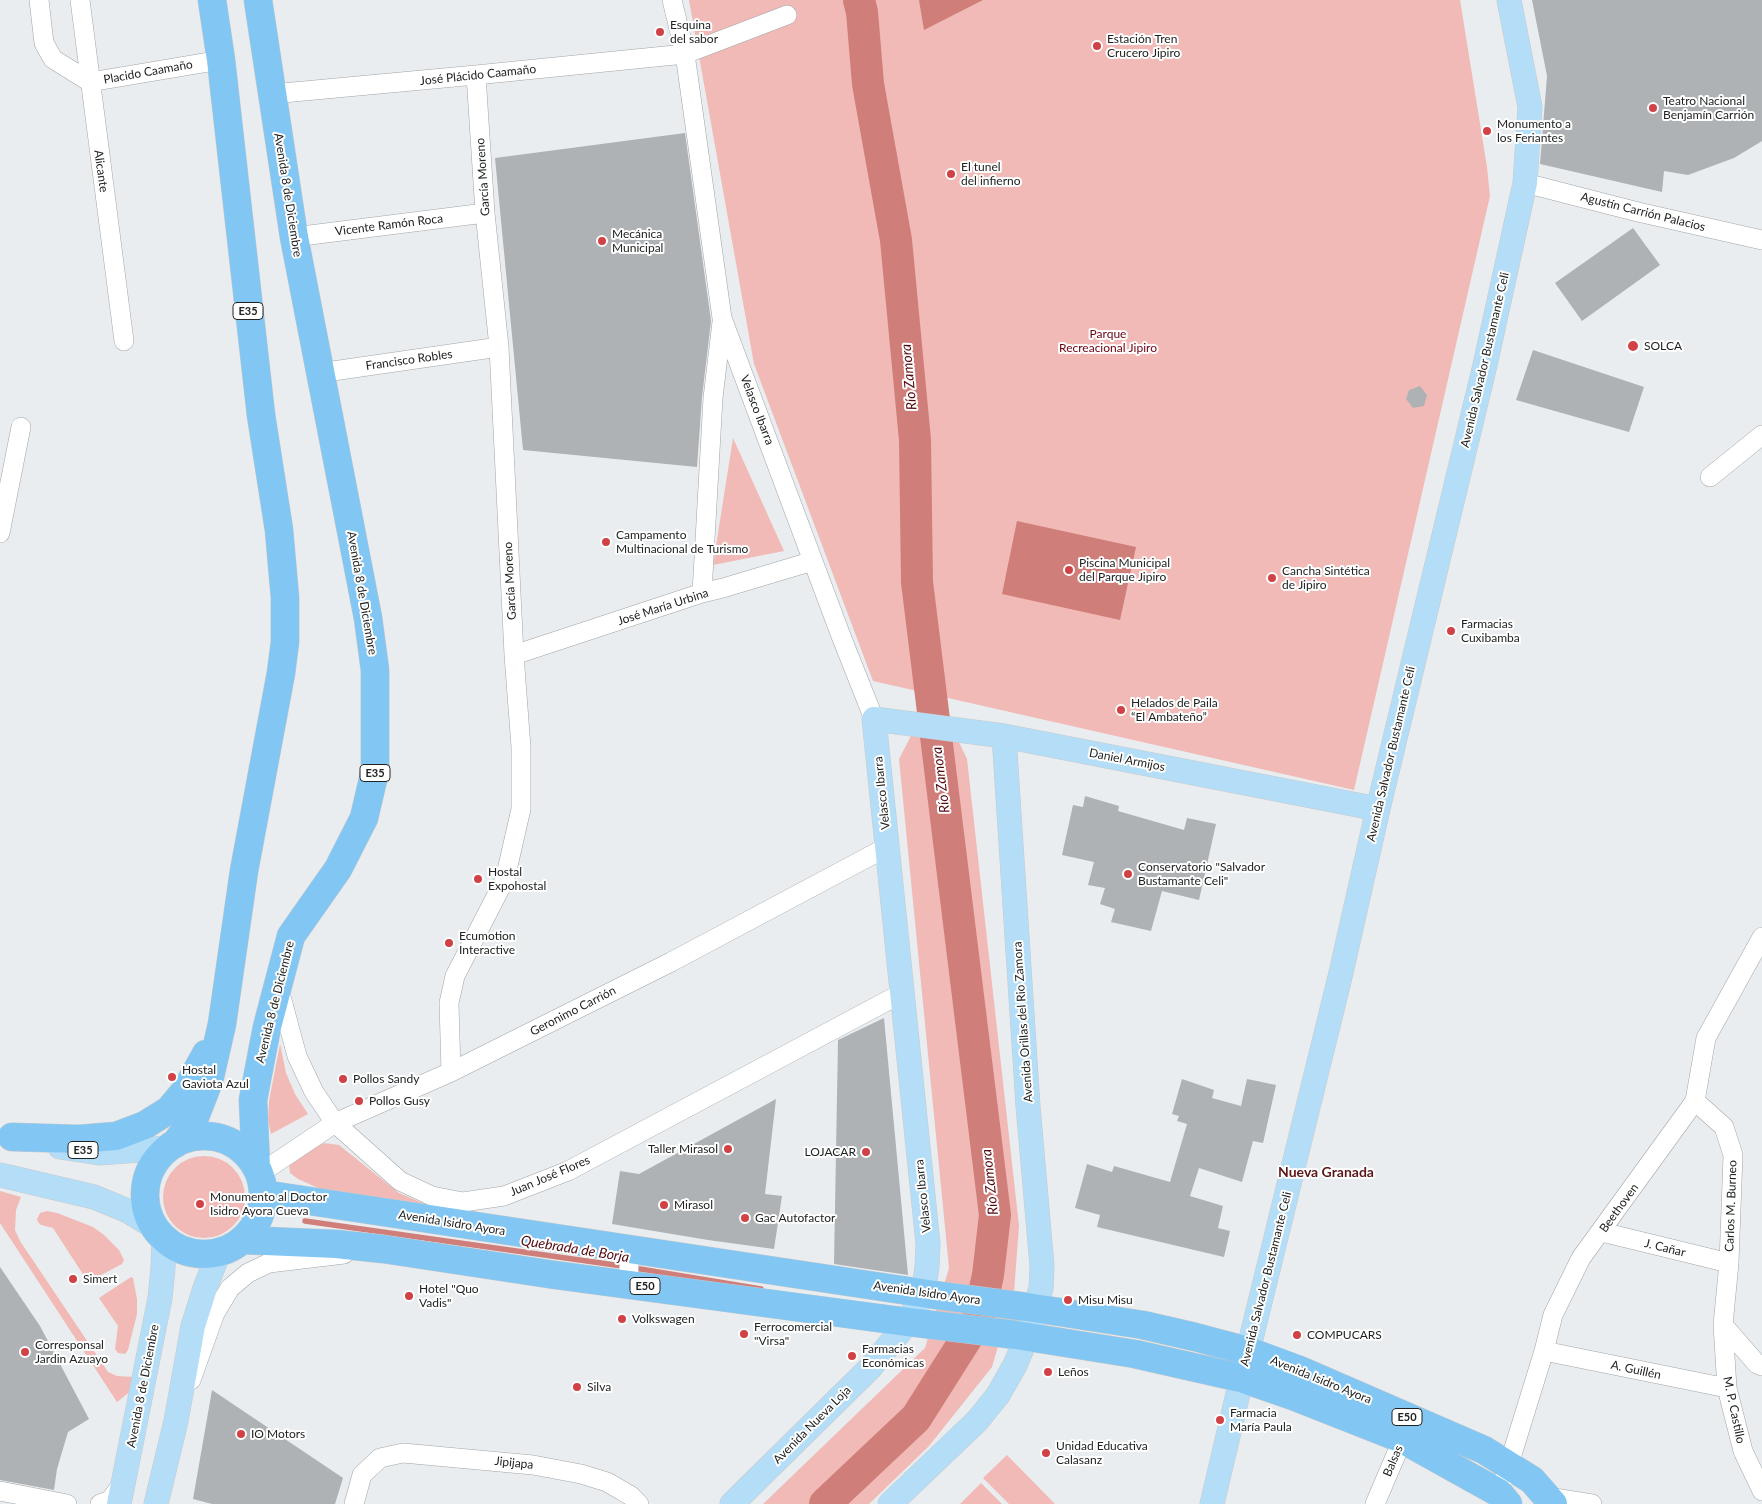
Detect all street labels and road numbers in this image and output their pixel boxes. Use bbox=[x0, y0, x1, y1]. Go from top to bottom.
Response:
street label: Placido Caamaño bbox=[102, 57, 194, 87]
street label: José Plácido Caamaño bbox=[419, 62, 537, 88]
street label: Avenida 8 de Diciembre bbox=[271, 132, 305, 258]
street label: García Moreno bbox=[473, 138, 493, 216]
street label: Alicante bbox=[91, 149, 111, 193]
street label: Agustín Carrión Palacios bbox=[1579, 190, 1707, 234]
street label: Vicente Ramón Roca bbox=[334, 211, 444, 239]
street label: Avenida Salvador Bustamante Celi bbox=[1458, 271, 1512, 449]
road number: E35 bbox=[233, 302, 263, 320]
street label: Francisco Robles bbox=[365, 347, 453, 373]
street label: Velasco Ibarra bbox=[737, 373, 777, 447]
street label: Avenida 8 de Diciembre bbox=[344, 530, 380, 656]
street label: García Moreno bbox=[501, 542, 519, 620]
street label: José María Urbina bbox=[616, 586, 710, 628]
street label: Avenida Salvador Bustamante Celi bbox=[1364, 665, 1418, 843]
street label: Daniel Armijos bbox=[1088, 746, 1166, 774]
street label: Velasco Ibarra bbox=[871, 756, 893, 830]
road number: E35 bbox=[360, 764, 390, 781]
street label: Avenida 8 de Diciembre bbox=[253, 939, 297, 1065]
street label: Avenida Orillas del Rio Zamora bbox=[1010, 941, 1036, 1103]
street label: Geronimo Carrión bbox=[528, 983, 618, 1039]
road number: E35 bbox=[68, 1142, 98, 1158]
street label: Juan José Flores bbox=[508, 1153, 592, 1199]
street label: Velasco Ibarra bbox=[912, 1159, 934, 1233]
street label: Carlos M. Burneo bbox=[1722, 1160, 1740, 1252]
street label: Beethoven bbox=[1596, 1181, 1642, 1235]
street label: Avenida Salvador Bustamante Celi bbox=[1237, 1190, 1295, 1368]
street label: Avenida Isidro Ayora bbox=[398, 1207, 506, 1239]
street label: J. Cañar bbox=[1643, 1236, 1687, 1260]
road number: E50 bbox=[630, 1278, 660, 1294]
street label: Avenida Isidro Ayora bbox=[873, 1278, 981, 1308]
street label: Avenida 8 de Diciembre bbox=[124, 1323, 162, 1449]
street label: Avenida Isidro Ayora bbox=[1268, 1353, 1374, 1407]
street label: A. Guillén bbox=[1610, 1358, 1662, 1382]
street label: M. P. Castillo bbox=[1720, 1375, 1748, 1445]
street label: Avenida Nueva Loja bbox=[770, 1383, 854, 1467]
road number: E50 bbox=[1392, 1408, 1422, 1425]
street label: Balsas bbox=[1380, 1443, 1406, 1479]
street label: Jipijapa bbox=[494, 1454, 534, 1472]

